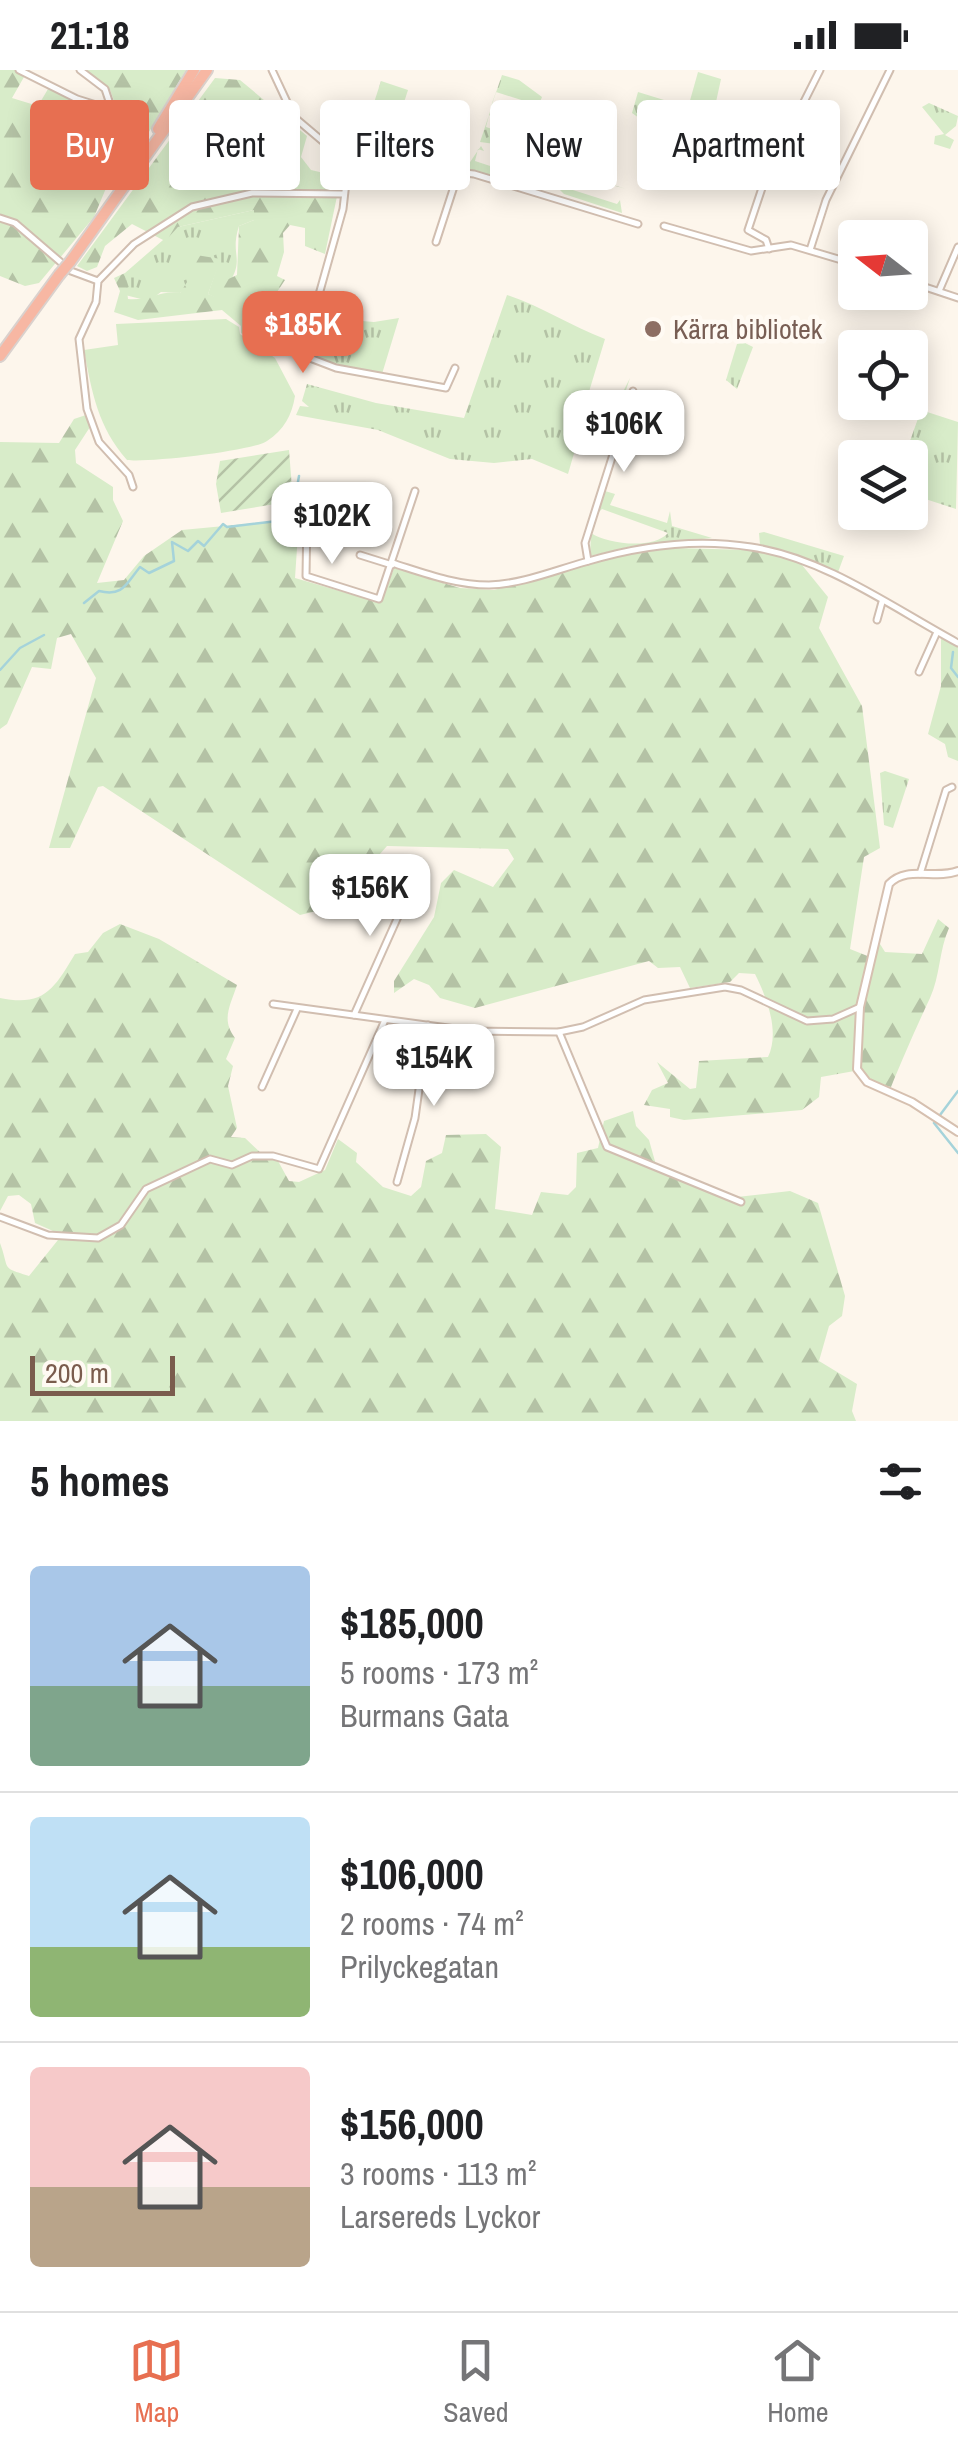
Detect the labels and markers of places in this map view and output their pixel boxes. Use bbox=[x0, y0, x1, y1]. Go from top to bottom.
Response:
pin: $185K bbox=[233, 291, 373, 376]
place label: Kärra bibliotek bbox=[673, 310, 823, 348]
marker: Kärra bibliotek bbox=[642, 318, 664, 340]
pin: $106K bbox=[554, 390, 694, 475]
pin: $102K bbox=[262, 482, 402, 567]
pin: $156K bbox=[300, 854, 440, 939]
pin: $154K bbox=[364, 1024, 504, 1109]

